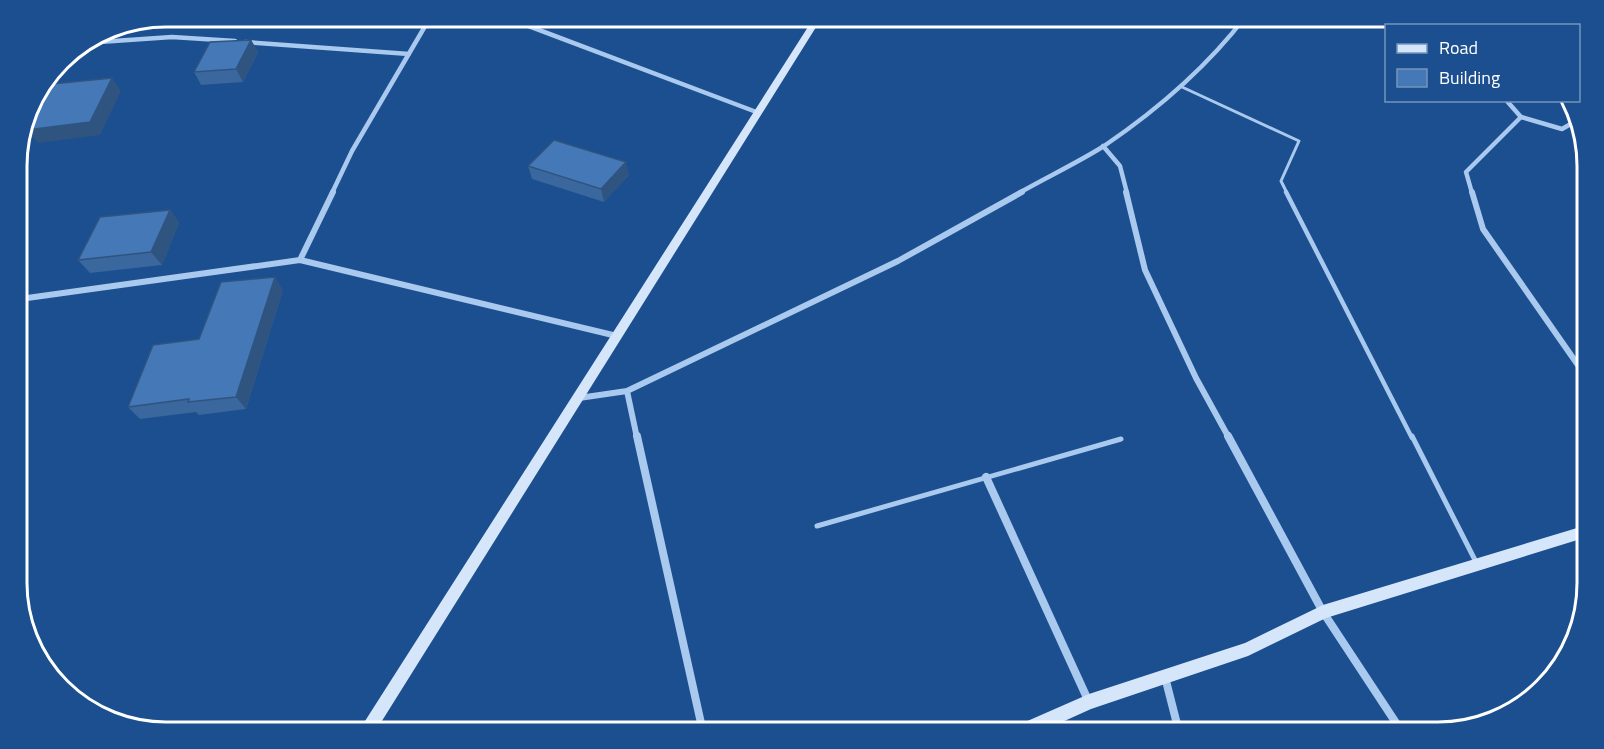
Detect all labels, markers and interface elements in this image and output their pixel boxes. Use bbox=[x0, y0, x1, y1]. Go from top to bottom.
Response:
legend bbox=[1385, 24, 1580, 102]
text: Road bbox=[1439, 34, 1478, 61]
text: Building bbox=[1439, 64, 1500, 91]

